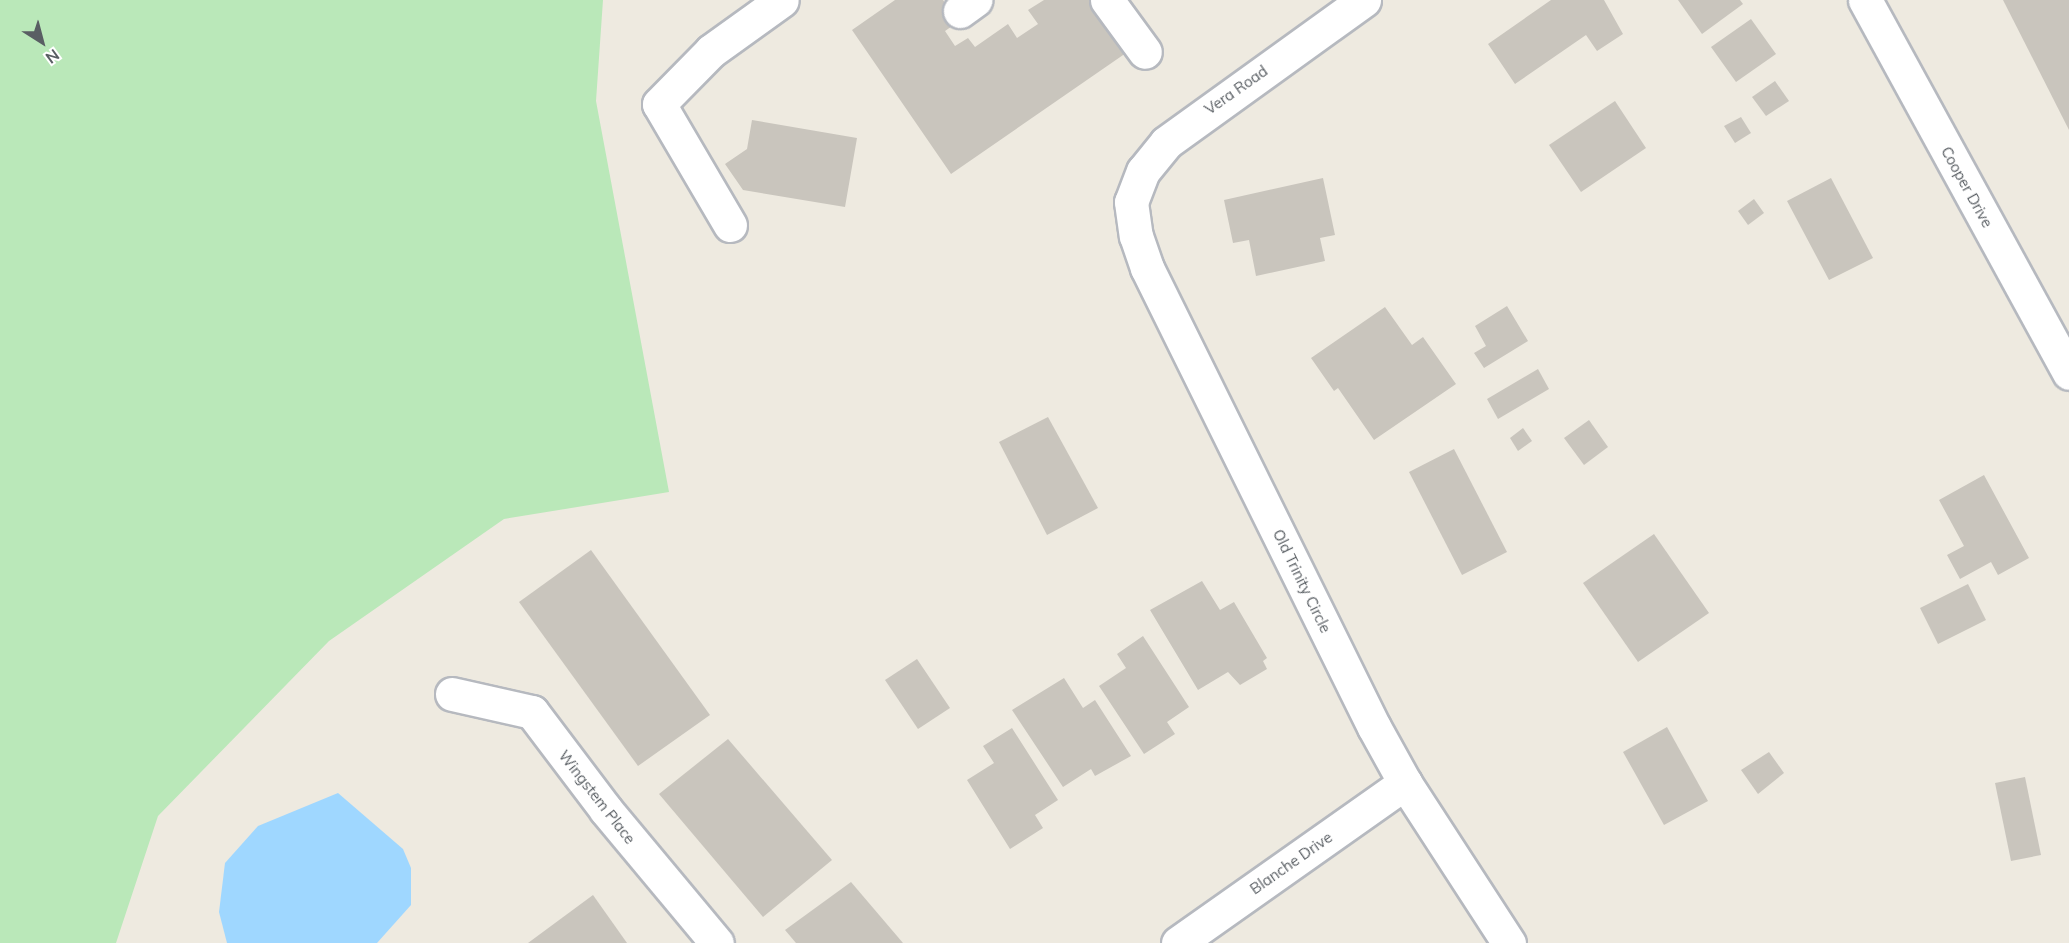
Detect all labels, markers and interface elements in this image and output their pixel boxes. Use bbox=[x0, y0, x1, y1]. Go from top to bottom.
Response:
north arrow bbox=[12, 12, 72, 72]
text: N bbox=[42, 45, 63, 68]
street label: Vera Road bbox=[1201, 62, 1271, 118]
street label: Cooper Drive bbox=[1937, 143, 1997, 231]
street label: Old Trinity Circle bbox=[1269, 526, 1335, 636]
street label: Wingstem Place bbox=[555, 747, 639, 847]
street label: Blanche Drive bbox=[1246, 828, 1336, 898]

